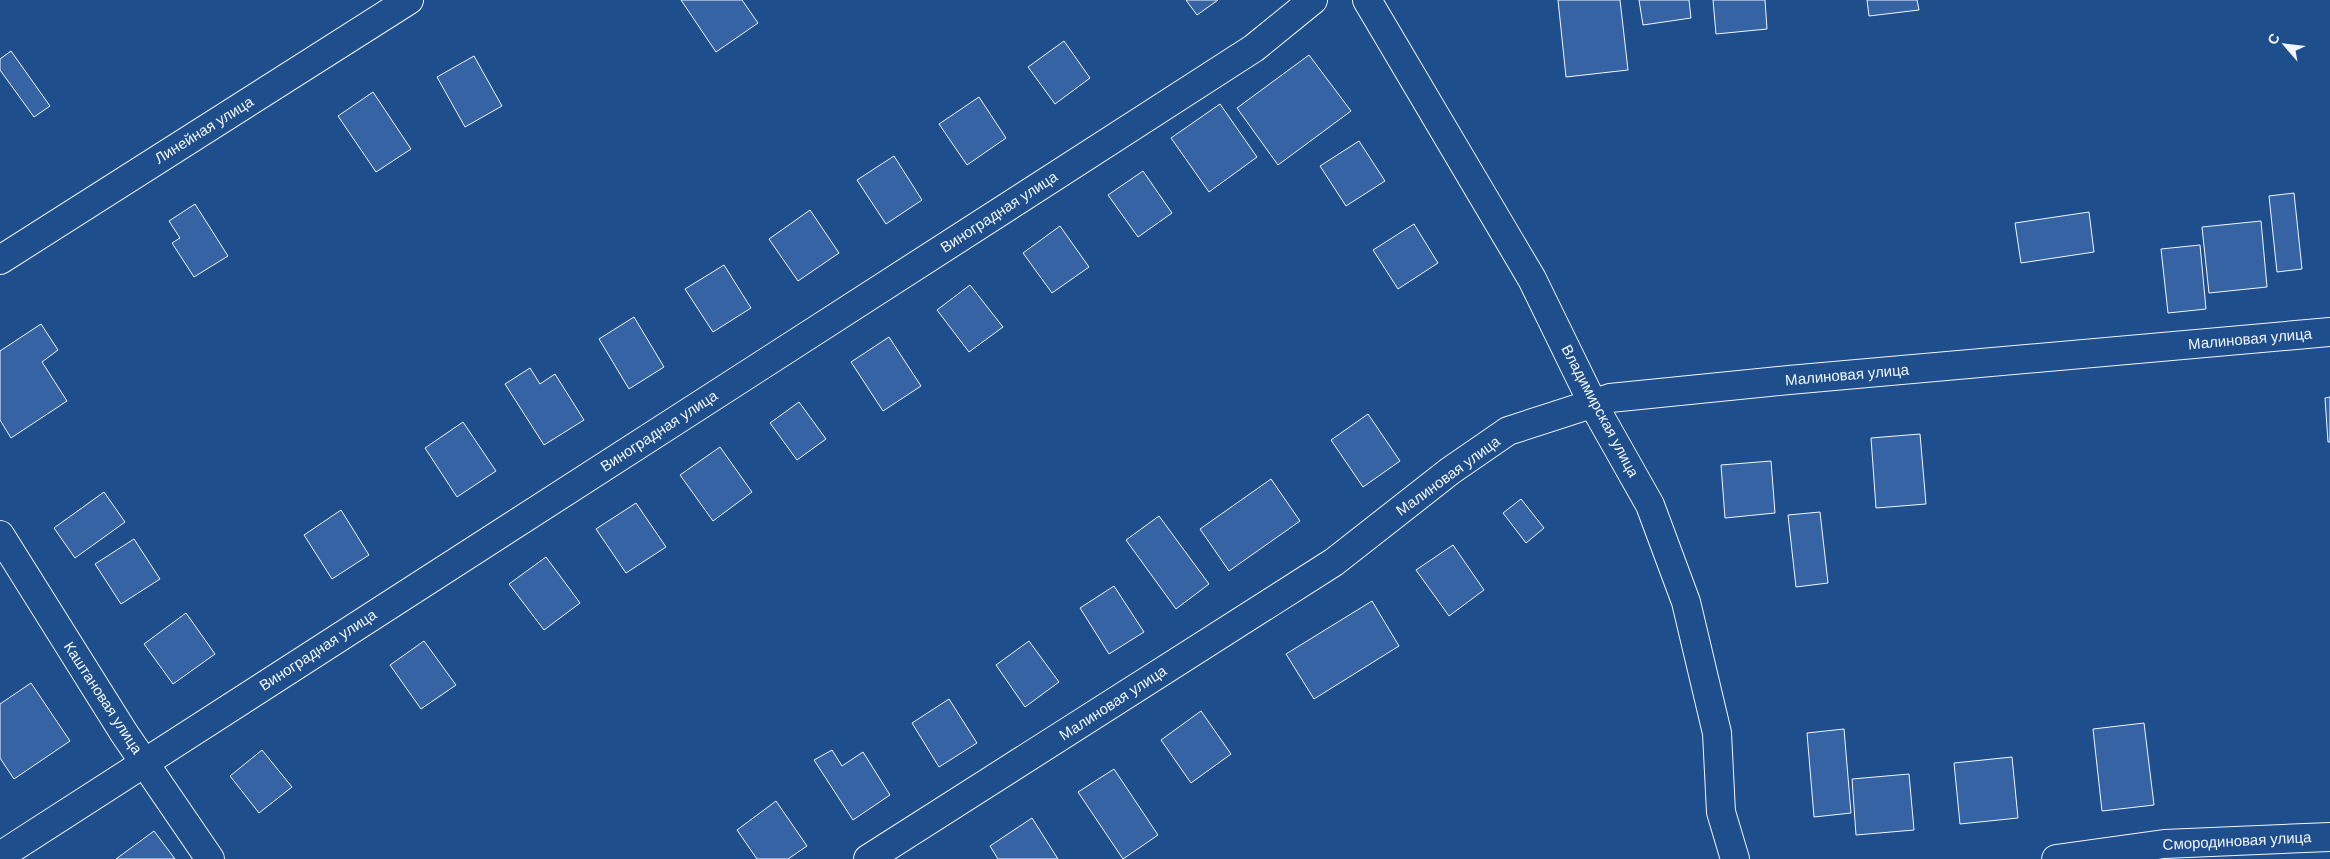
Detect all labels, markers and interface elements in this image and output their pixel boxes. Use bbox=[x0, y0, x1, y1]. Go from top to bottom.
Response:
north arrow bbox=[2260, 20, 2310, 70]
text: С bbox=[2263, 30, 2284, 48]
street label: Линейная улица bbox=[151, 91, 258, 168]
street label: Виноградная улица bbox=[937, 166, 1062, 257]
street label: Малиновая улица bbox=[2187, 324, 2313, 354]
street label: Владимирская улица bbox=[1557, 341, 1644, 481]
street label: Малиновая улица bbox=[1784, 360, 1910, 390]
street label: Виноградная улица bbox=[597, 385, 722, 476]
street label: Малиновая улица bbox=[1392, 431, 1505, 521]
street label: Виноградная улица bbox=[256, 604, 381, 695]
street label: Каштановая улица bbox=[59, 638, 147, 759]
street label: Малиновая улица bbox=[1055, 660, 1171, 745]
street label: Смородиновая улица bbox=[2162, 827, 2313, 855]

